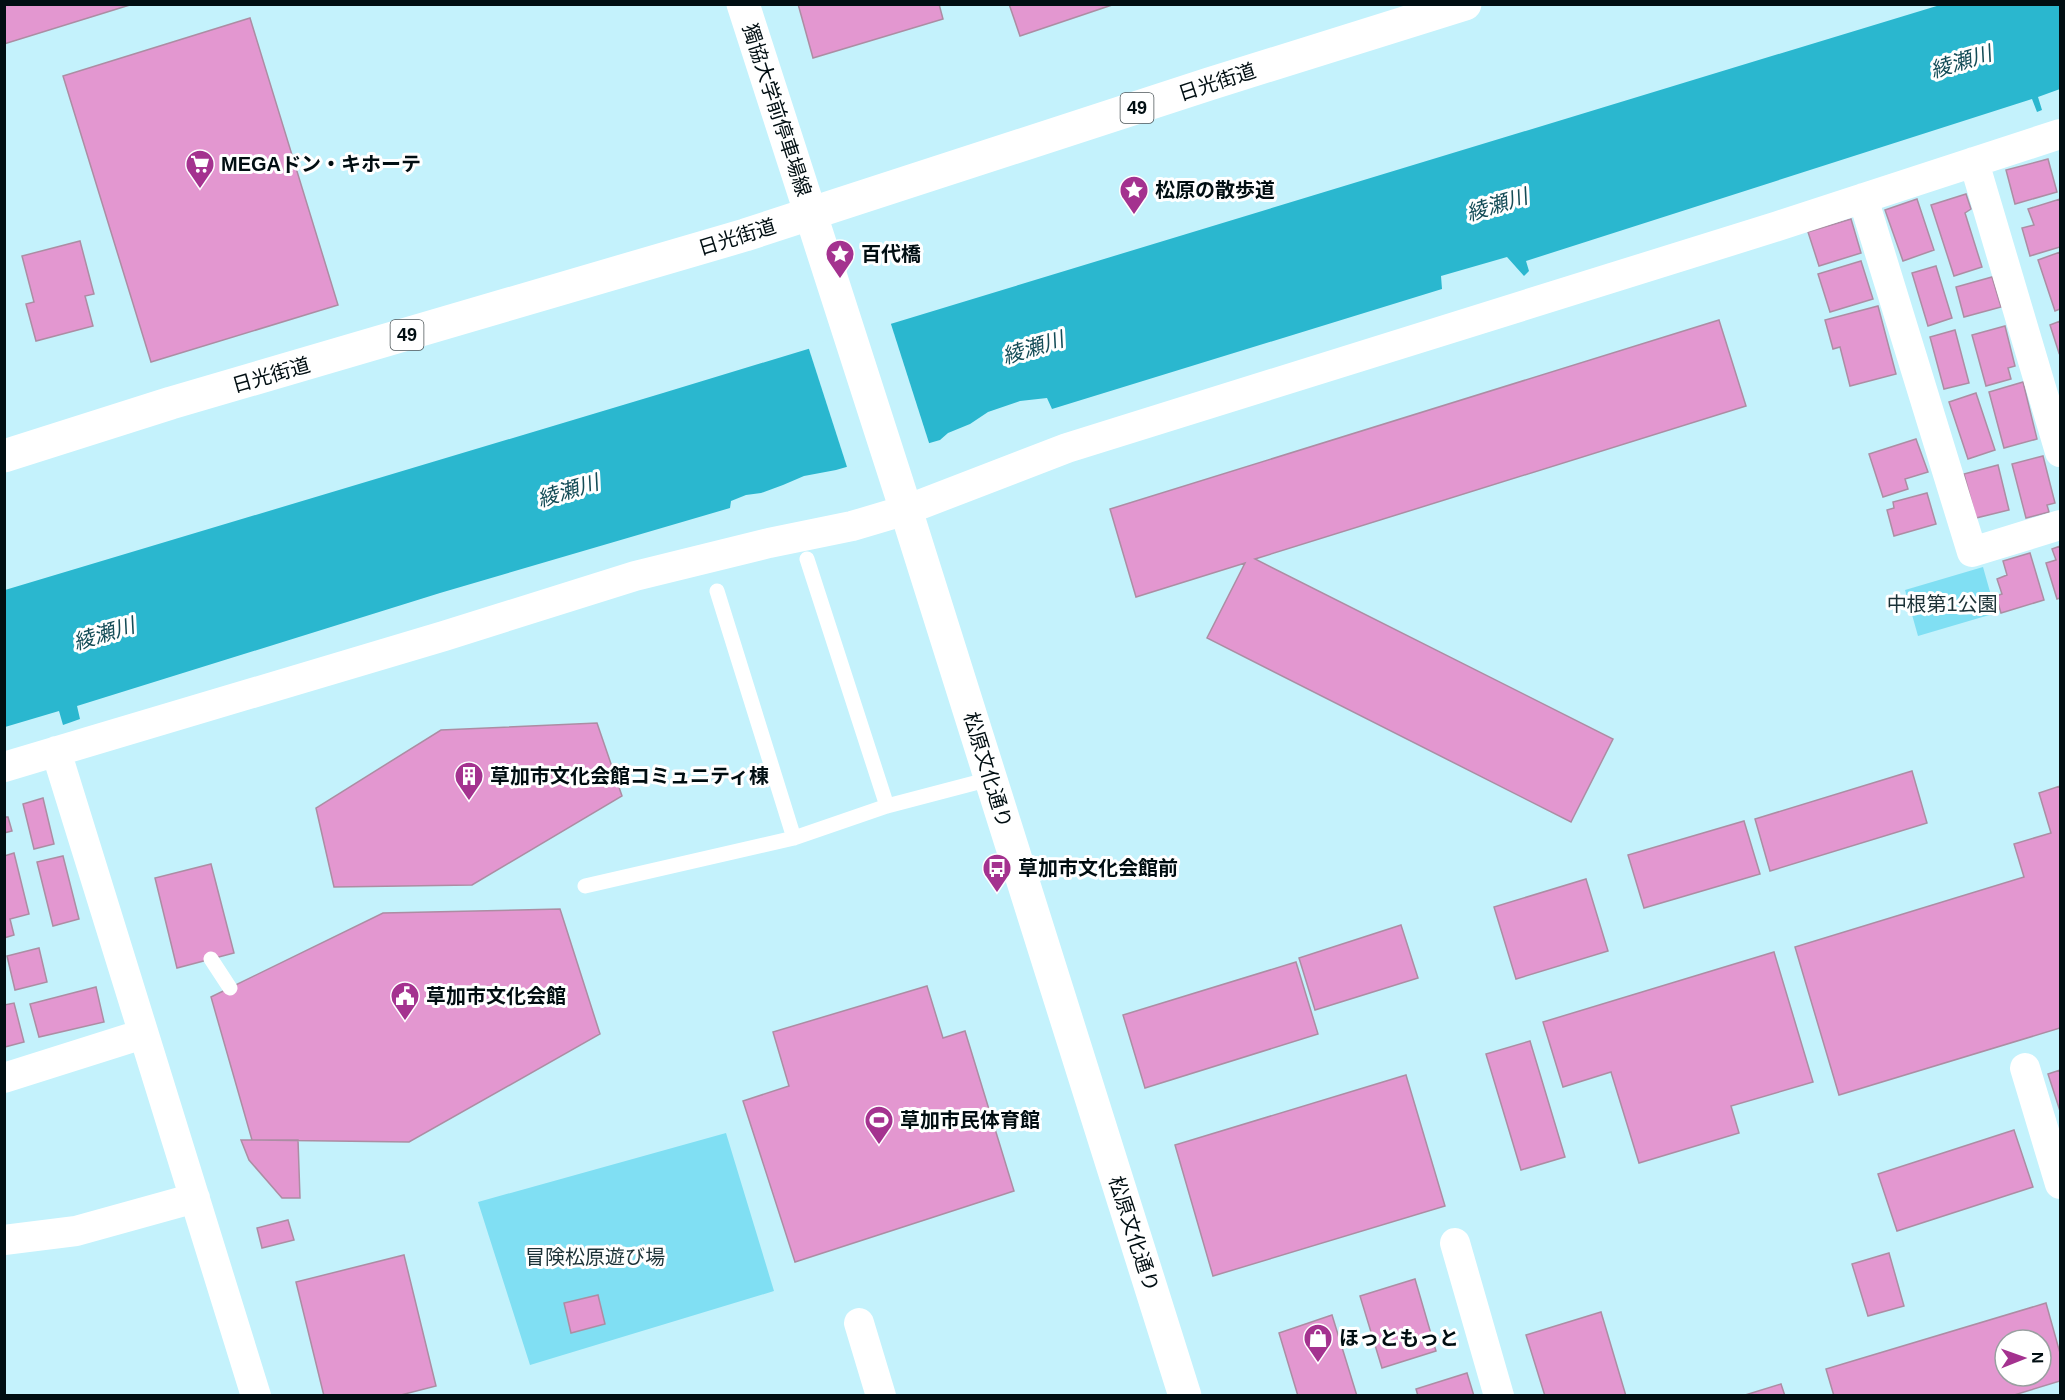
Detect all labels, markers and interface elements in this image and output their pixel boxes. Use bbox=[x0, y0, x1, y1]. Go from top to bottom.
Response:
street label: 獨協大学前停車場線 bbox=[739, 21, 815, 199]
water label: 綾瀬川 bbox=[1927, 41, 1996, 82]
street label: 日光街道 bbox=[1176, 59, 1258, 105]
road number: 49 bbox=[1120, 93, 1154, 123]
supermarket icon: MEGAドン・キホーテ bbox=[184, 148, 216, 190]
place label: MEGAドン・キホーテ bbox=[221, 153, 421, 175]
place icon: 松原の散歩道 bbox=[1118, 174, 1150, 216]
place label: 松原の散歩道 bbox=[1155, 179, 1275, 201]
water label: 綾瀬川 bbox=[1463, 184, 1532, 225]
street label: 日光街道 bbox=[696, 215, 778, 259]
place icon: 百代橋 bbox=[824, 238, 856, 280]
place label: 百代橋 bbox=[861, 243, 921, 265]
road number: 49 bbox=[390, 320, 424, 350]
water label: 綾瀬川 bbox=[999, 327, 1068, 368]
street label: 日光街道 bbox=[230, 353, 312, 397]
water label: 綾瀬川 bbox=[534, 470, 603, 511]
park label: 中根第1公園 bbox=[1886, 593, 1998, 615]
water label: 綾瀬川 bbox=[70, 613, 139, 654]
street label: 松原文化通り bbox=[960, 709, 1016, 831]
building icon: 草加市文化会館コミュニティ棟 bbox=[453, 760, 485, 802]
place label: 草加市文化会館コミュニティ棟 bbox=[490, 765, 769, 787]
bus stop icon: 草加市文化会館前 bbox=[981, 852, 1013, 894]
place label: 草加市文化会館前 bbox=[1018, 857, 1178, 879]
public building icon: 草加市文化会館 bbox=[389, 980, 421, 1022]
place label: 草加市文化会館 bbox=[426, 985, 566, 1007]
sports icon: 草加市民体育館 bbox=[863, 1104, 895, 1146]
place label: 草加市民体育館 bbox=[900, 1109, 1040, 1131]
street label: 松原文化通り bbox=[1105, 1174, 1163, 1294]
park label: 冒険松原遊び場 bbox=[525, 1246, 665, 1268]
shop icon: ほっともっと bbox=[1302, 1322, 1334, 1364]
place label: ほっともっと bbox=[1339, 1327, 1459, 1349]
north arrow bbox=[1993, 1328, 2053, 1388]
text: N bbox=[2029, 1352, 2046, 1364]

